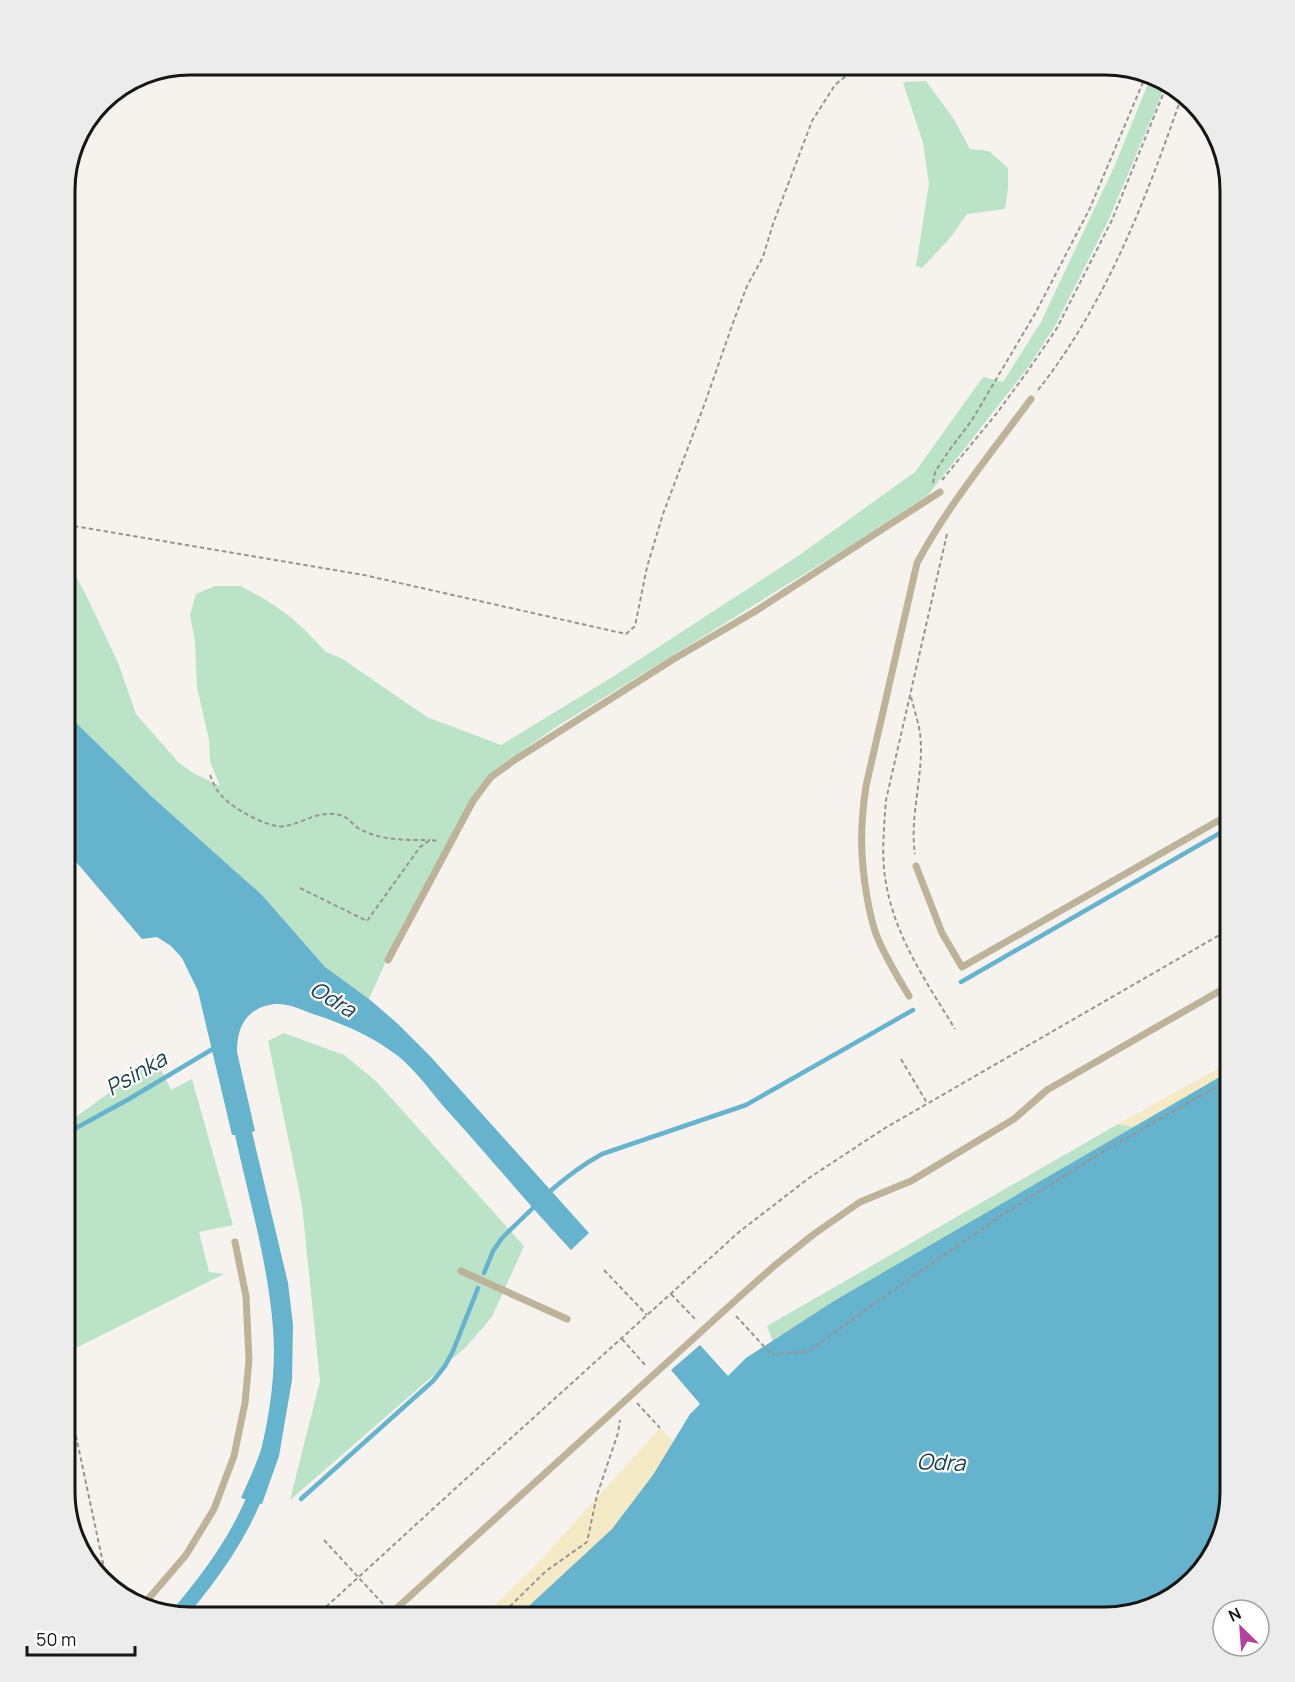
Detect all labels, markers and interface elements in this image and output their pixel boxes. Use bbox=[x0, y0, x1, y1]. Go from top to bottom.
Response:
water label: Odra bbox=[304, 974, 363, 1025]
water label: Psinka bbox=[100, 1043, 174, 1103]
water label: Odra bbox=[916, 1446, 968, 1478]
north arrow bbox=[1211, 1598, 1271, 1658]
text: N bbox=[1225, 1602, 1245, 1627]
scale bar bbox=[27, 1619, 135, 1657]
text: 50 m bbox=[36, 1627, 76, 1651]

